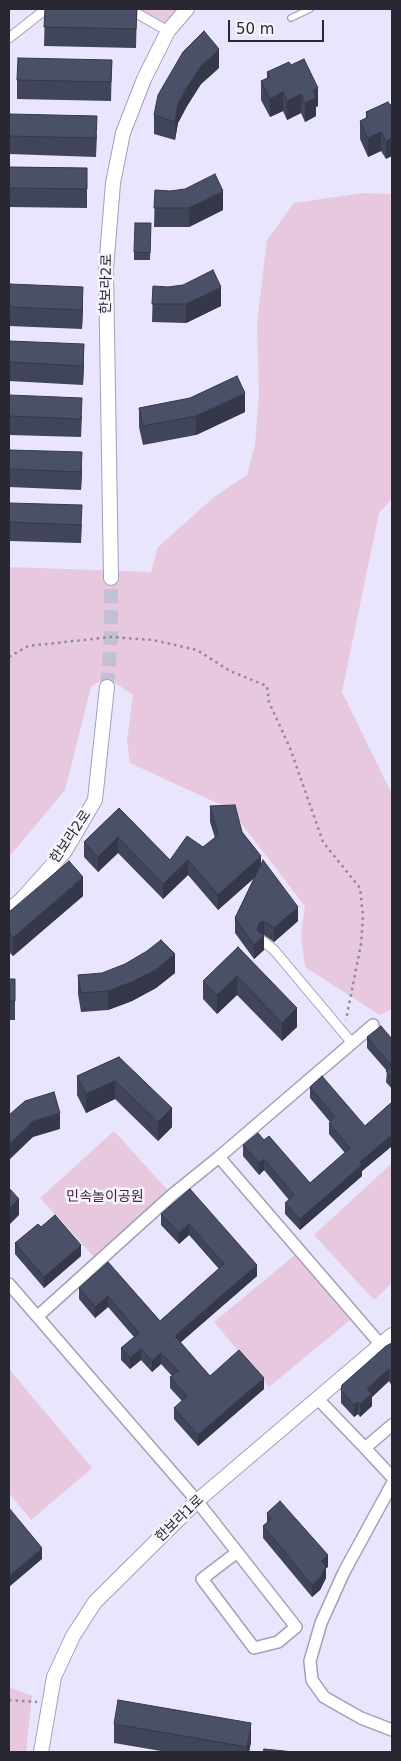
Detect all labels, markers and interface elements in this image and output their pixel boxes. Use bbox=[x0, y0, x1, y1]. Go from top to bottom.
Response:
scale bar bbox=[231, 10, 327, 42]
text: 50 m bbox=[236, 20, 274, 38]
street label: 한보라2로 bbox=[98, 254, 116, 314]
street label: 한보라2로 bbox=[47, 807, 95, 867]
park label: 민속놀이공원 bbox=[66, 1189, 144, 1205]
street label: 한보라1로 bbox=[152, 1492, 208, 1546]

